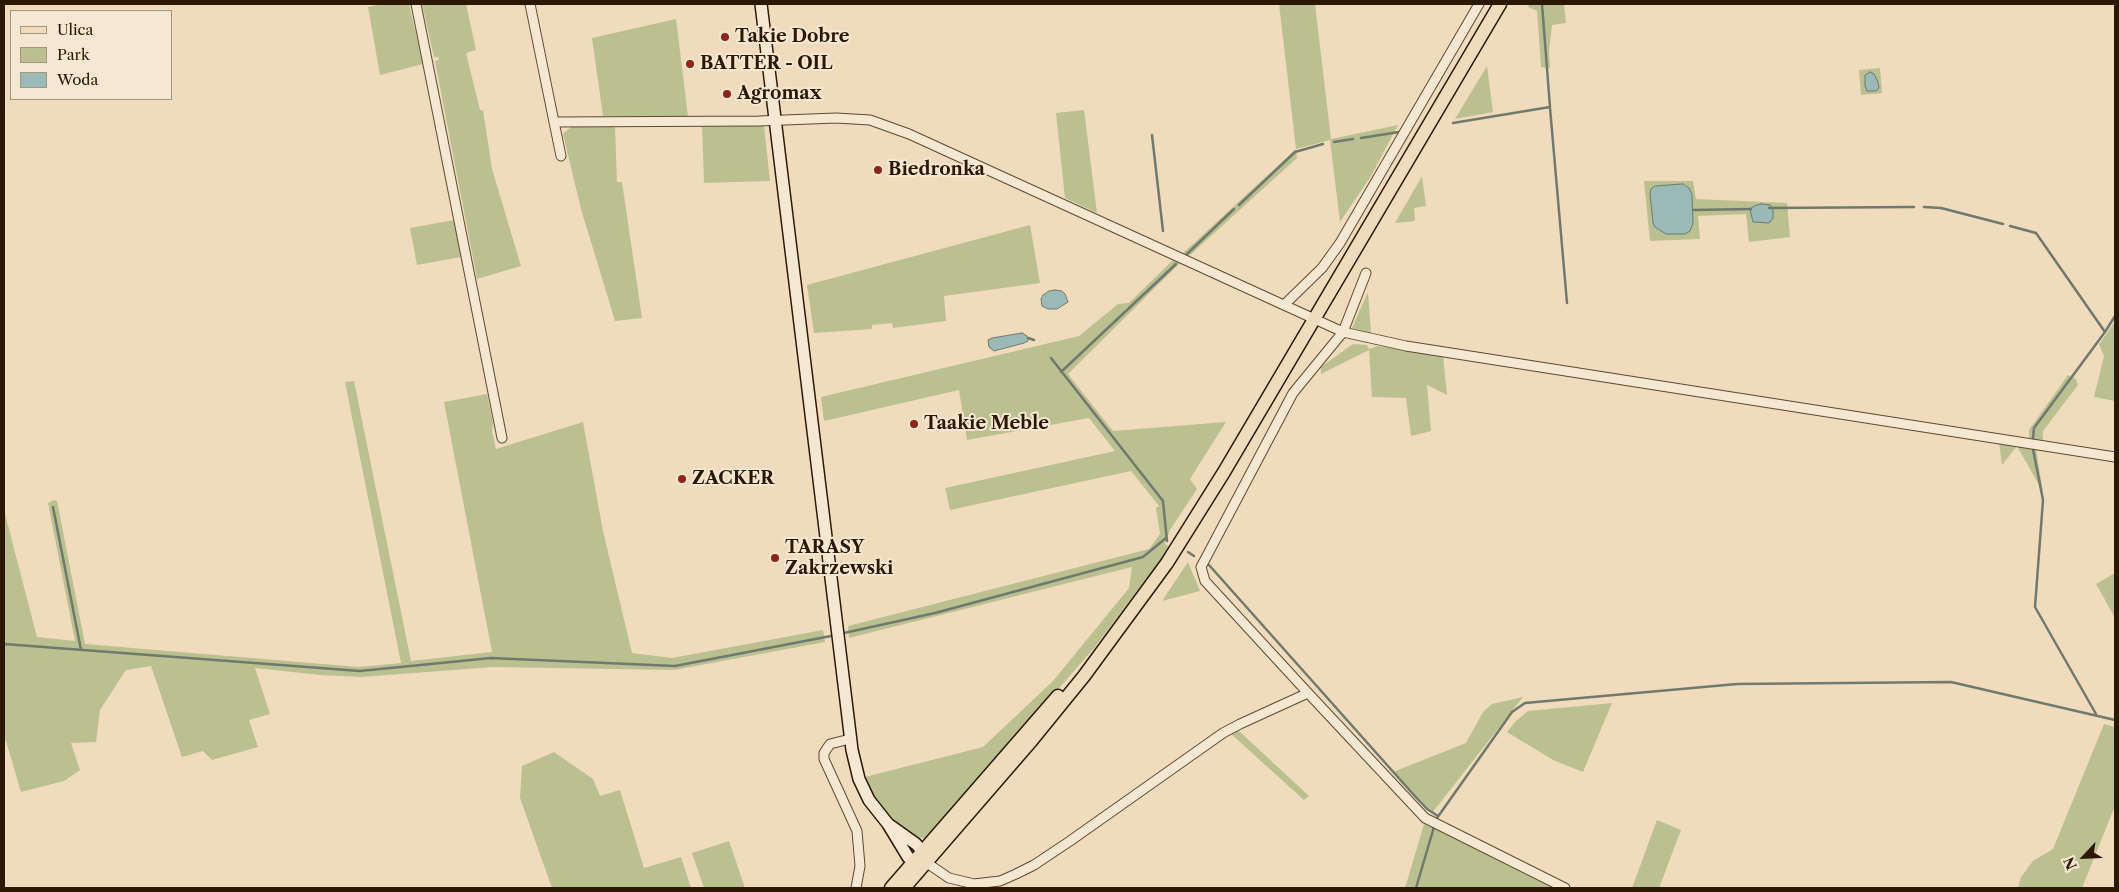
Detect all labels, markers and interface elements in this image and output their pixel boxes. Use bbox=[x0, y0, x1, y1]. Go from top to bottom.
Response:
legend bbox=[10, 10, 172, 100]
text: Ulica bbox=[57, 20, 93, 39]
place label: Takie Dobre bbox=[735, 26, 850, 48]
marker: Takie Dobre bbox=[719, 31, 731, 43]
text: Park bbox=[57, 45, 90, 64]
place label: BATTER - OIL bbox=[700, 53, 833, 75]
marker: BATTER - OIL bbox=[684, 58, 696, 70]
text: Woda bbox=[57, 70, 98, 89]
place label: Agromax bbox=[737, 83, 821, 105]
marker: Agromax bbox=[721, 88, 733, 100]
place label: Biedronka bbox=[888, 159, 985, 181]
marker: Biedronka bbox=[872, 164, 884, 176]
place label: Taakie Meble bbox=[924, 413, 1049, 435]
marker: Taakie Meble bbox=[908, 418, 920, 430]
place label: ZACKER bbox=[692, 468, 774, 490]
marker: ZACKER bbox=[676, 473, 688, 485]
place label: TARASY Zakrzewski bbox=[785, 537, 893, 580]
marker: TARASY Zakrzewski bbox=[769, 552, 781, 564]
north arrow bbox=[2059, 832, 2109, 882]
text: N bbox=[2060, 854, 2081, 873]

